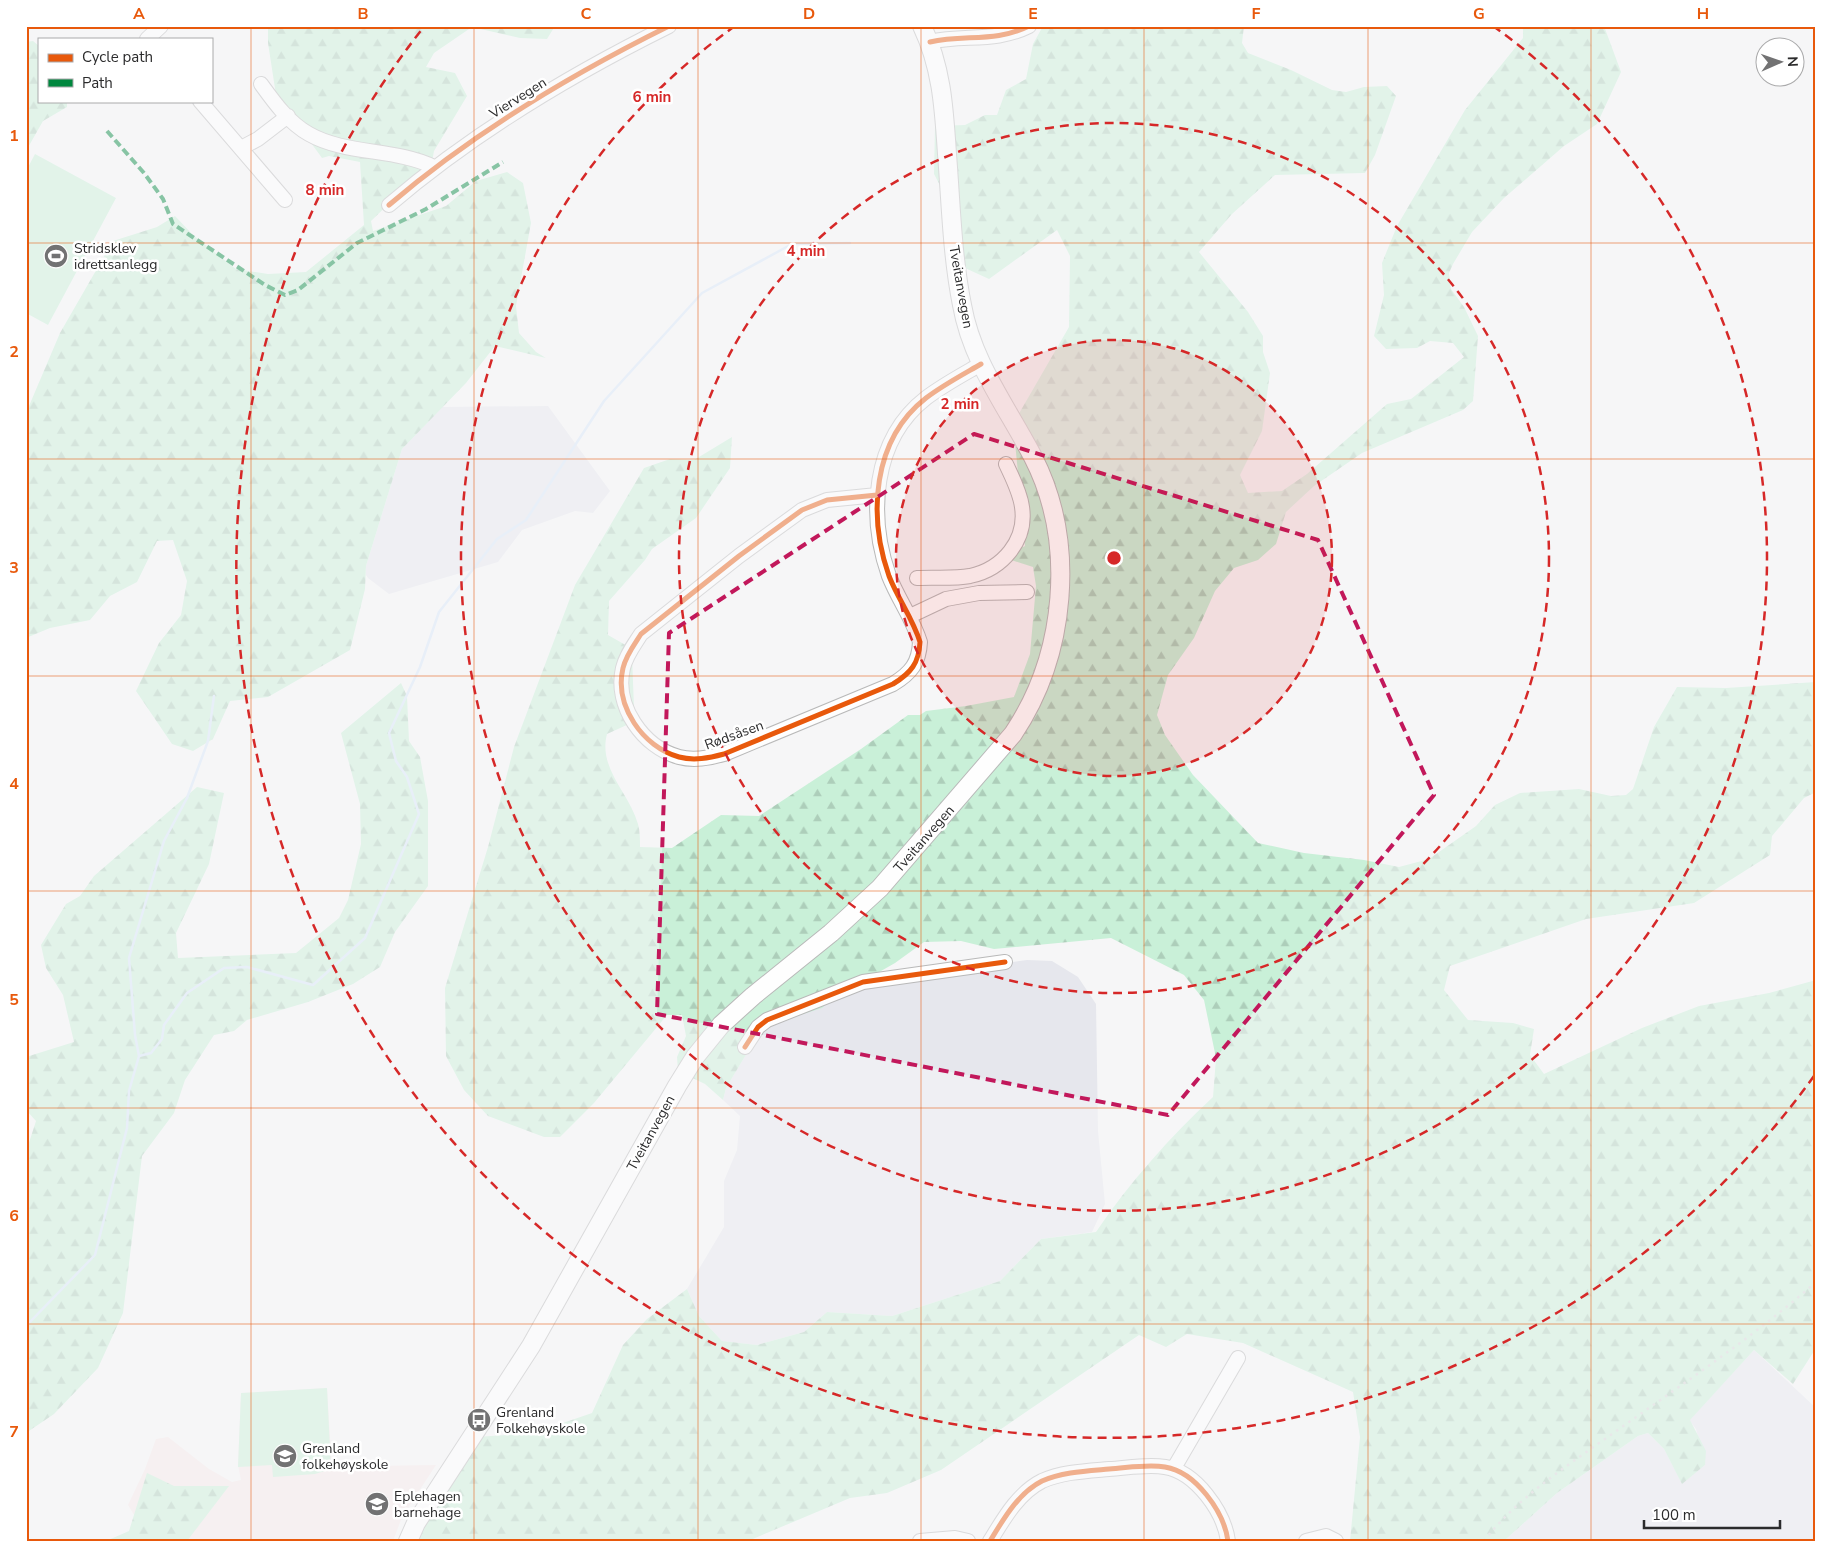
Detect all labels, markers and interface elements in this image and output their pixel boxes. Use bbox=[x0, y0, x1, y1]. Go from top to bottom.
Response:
text: A bbox=[133, 3, 145, 25]
text: B bbox=[357, 3, 369, 25]
text: C bbox=[581, 3, 592, 25]
text: D bbox=[803, 3, 815, 25]
text: E bbox=[1028, 3, 1038, 25]
text: F bbox=[1252, 3, 1261, 25]
text: G bbox=[1473, 3, 1485, 25]
text: H bbox=[1697, 3, 1709, 25]
legend bbox=[38, 38, 212, 102]
north arrow bbox=[1754, 38, 1804, 88]
text: Cycle path bbox=[82, 47, 153, 67]
text: N bbox=[1783, 56, 1802, 67]
text: Path bbox=[82, 73, 113, 93]
street label: Viervegen bbox=[485, 73, 550, 124]
text: 6 min bbox=[633, 87, 671, 107]
text: 1 bbox=[9, 125, 19, 147]
text: 8 min bbox=[306, 180, 344, 200]
place label: Stridsklev idrettsanlegg bbox=[74, 239, 157, 274]
text: 4 min bbox=[787, 241, 825, 261]
sports icon: Stridsklev idrettsanlegg bbox=[43, 243, 69, 269]
street label: Tveitanvegen bbox=[944, 244, 978, 330]
text: 2 bbox=[9, 341, 19, 363]
text: 2 min bbox=[941, 394, 979, 414]
centre of rings bbox=[1105, 549, 1123, 567]
text: 3 bbox=[9, 557, 19, 579]
street label: Rødsåsen bbox=[702, 716, 766, 754]
text: 4 bbox=[9, 773, 19, 795]
street label: Tveitanvegen bbox=[889, 801, 959, 877]
text: 5 bbox=[9, 989, 19, 1011]
street label: Tveitanvegen bbox=[622, 1092, 680, 1174]
text: 6 bbox=[9, 1205, 19, 1227]
place label: Grenland Folkehøyskole bbox=[496, 1403, 585, 1438]
bus stop icon: Grenland Folkehøyskole bbox=[466, 1407, 492, 1433]
text: 7 bbox=[9, 1421, 19, 1443]
place label: Grenland folkehøyskole bbox=[302, 1439, 388, 1474]
school or university icon: Grenland folkehøyskole bbox=[272, 1443, 298, 1469]
place label: Eplehagen barnehage bbox=[394, 1487, 461, 1522]
school or university icon: Eplehagen barnehage bbox=[364, 1491, 390, 1517]
scale bar bbox=[1644, 1497, 1781, 1529]
text: 100 m bbox=[1652, 1505, 1696, 1525]

